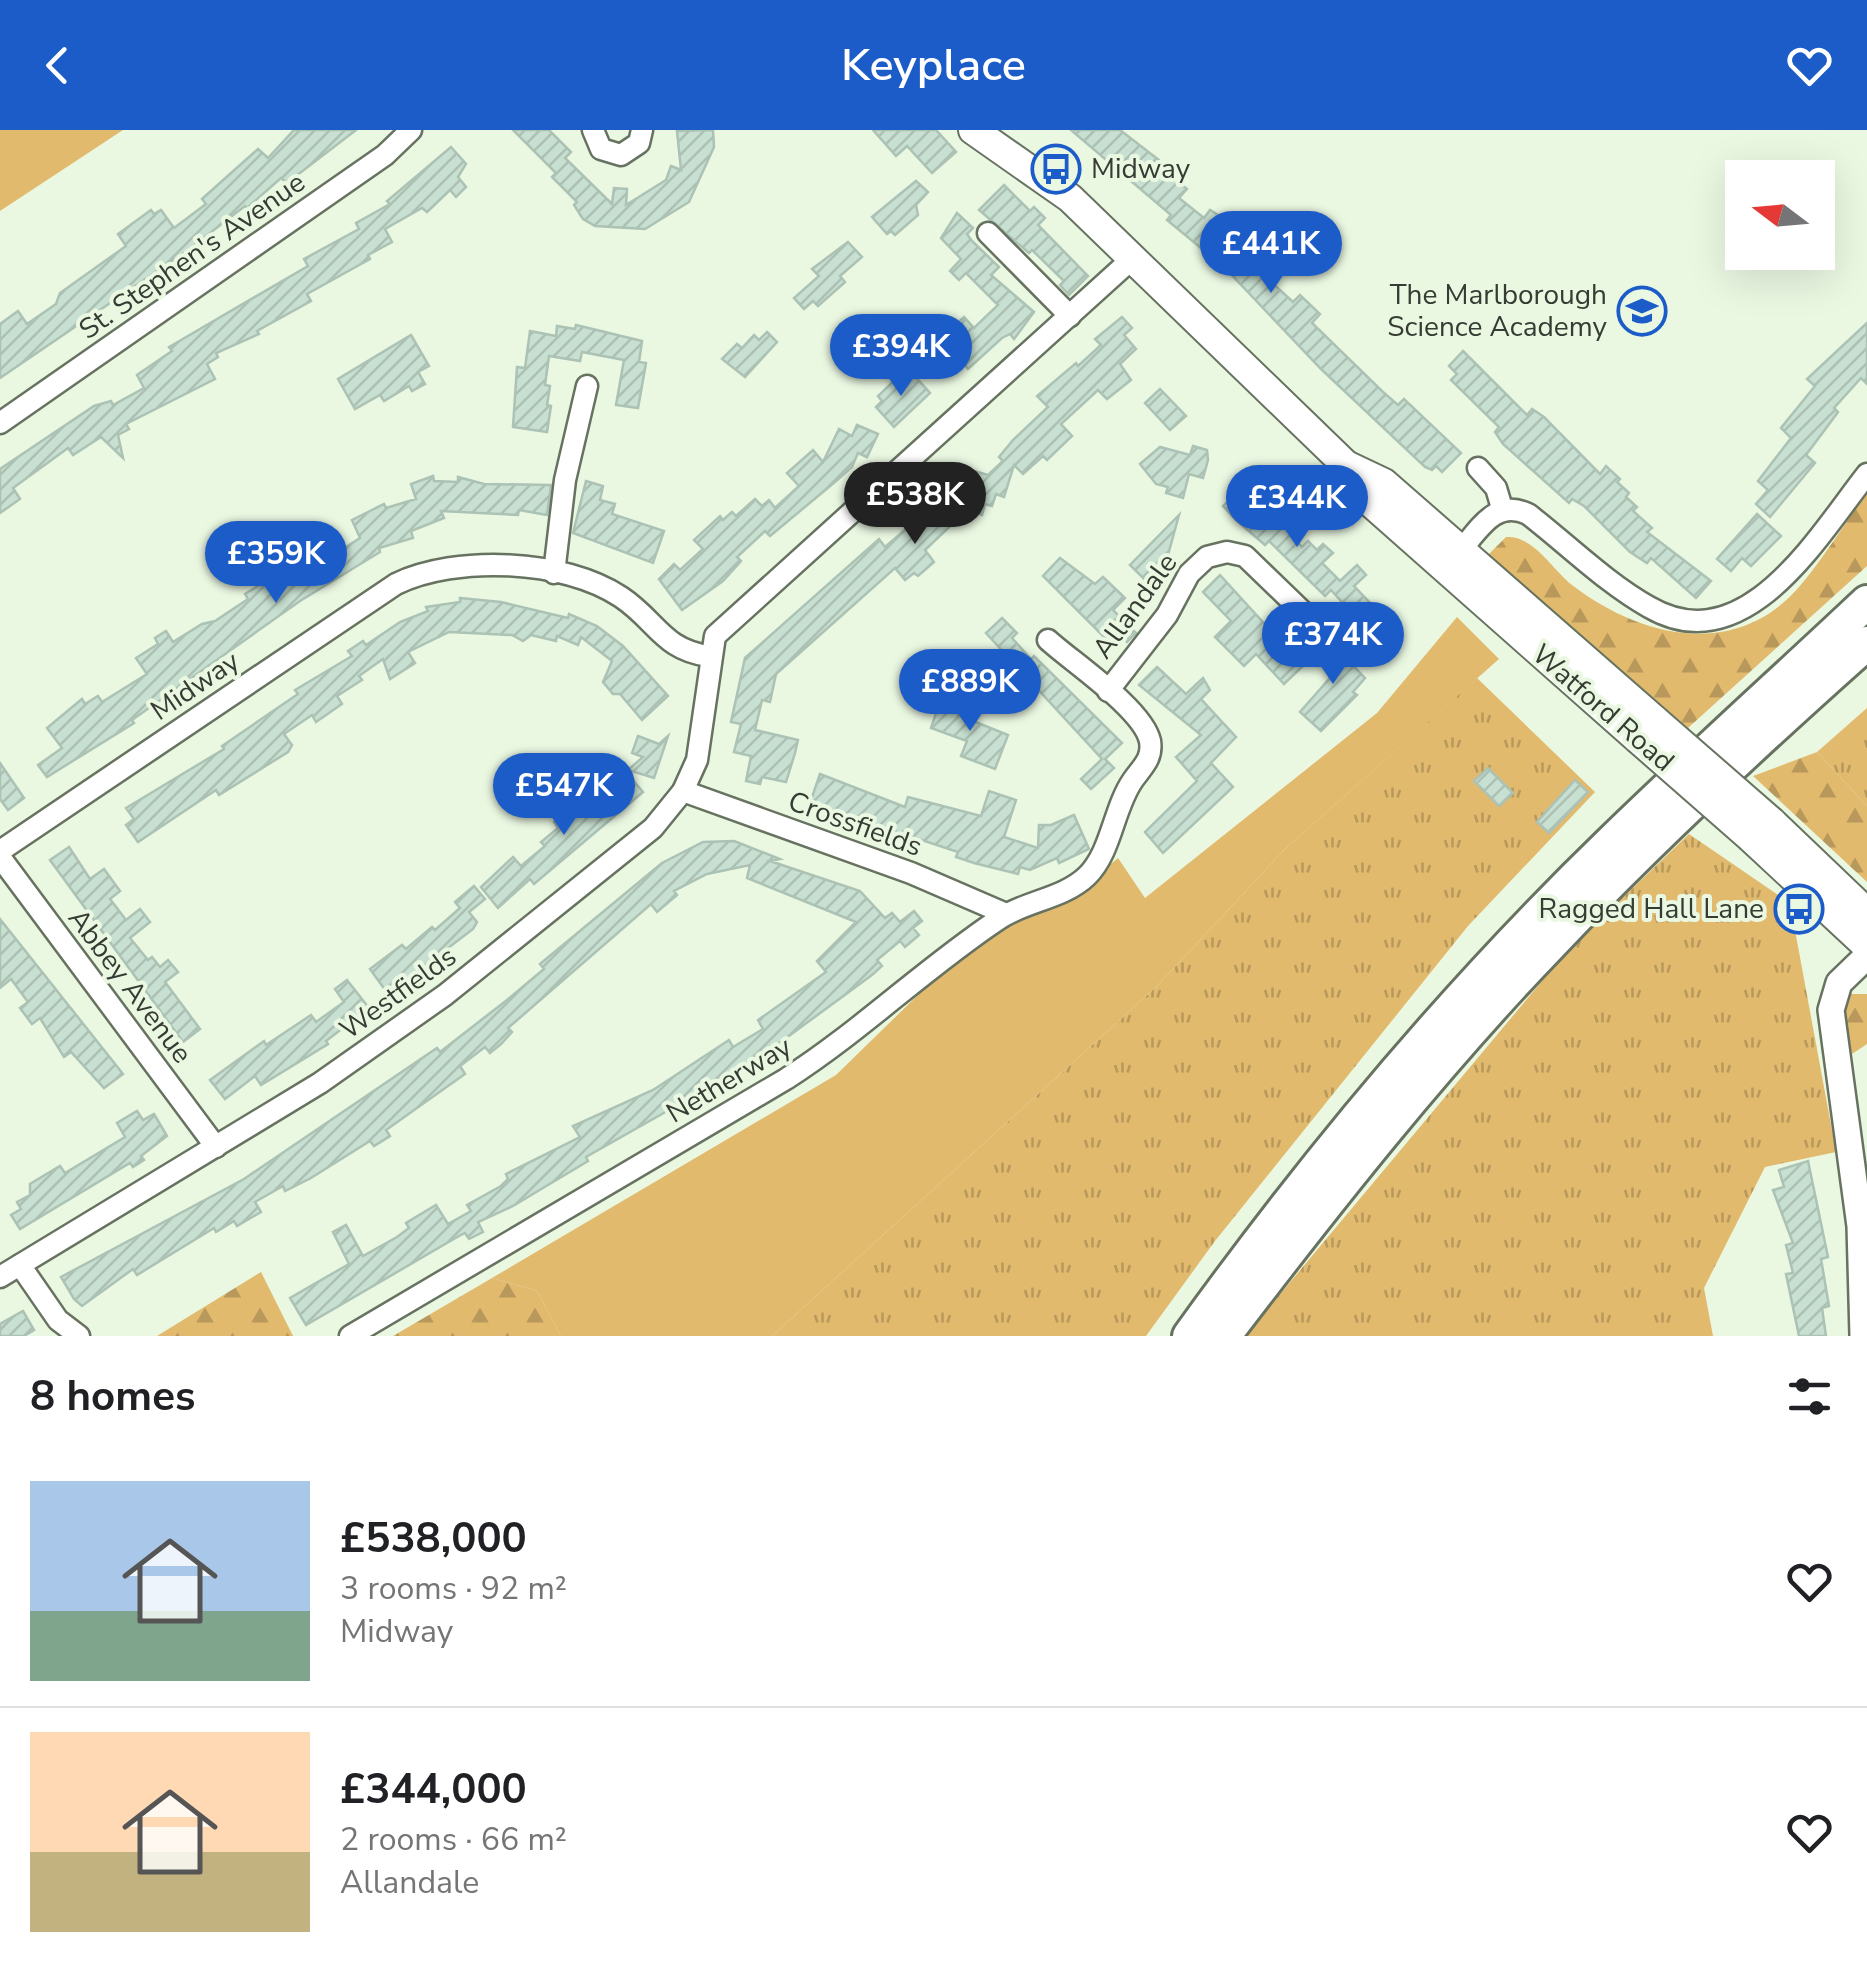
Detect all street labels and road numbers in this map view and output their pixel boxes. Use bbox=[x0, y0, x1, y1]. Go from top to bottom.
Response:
street label: St. Stephen's Avenue bbox=[71, 164, 313, 348]
street label: Allandale bbox=[1084, 546, 1186, 666]
street label: Watford Road bbox=[1524, 636, 1682, 780]
street label: Midway bbox=[143, 642, 247, 729]
street label: Crossfields bbox=[783, 782, 927, 866]
street label: Abbey Avenue bbox=[59, 901, 201, 1071]
street label: Westfields bbox=[332, 938, 464, 1048]
street label: Netherway bbox=[659, 1027, 799, 1132]

